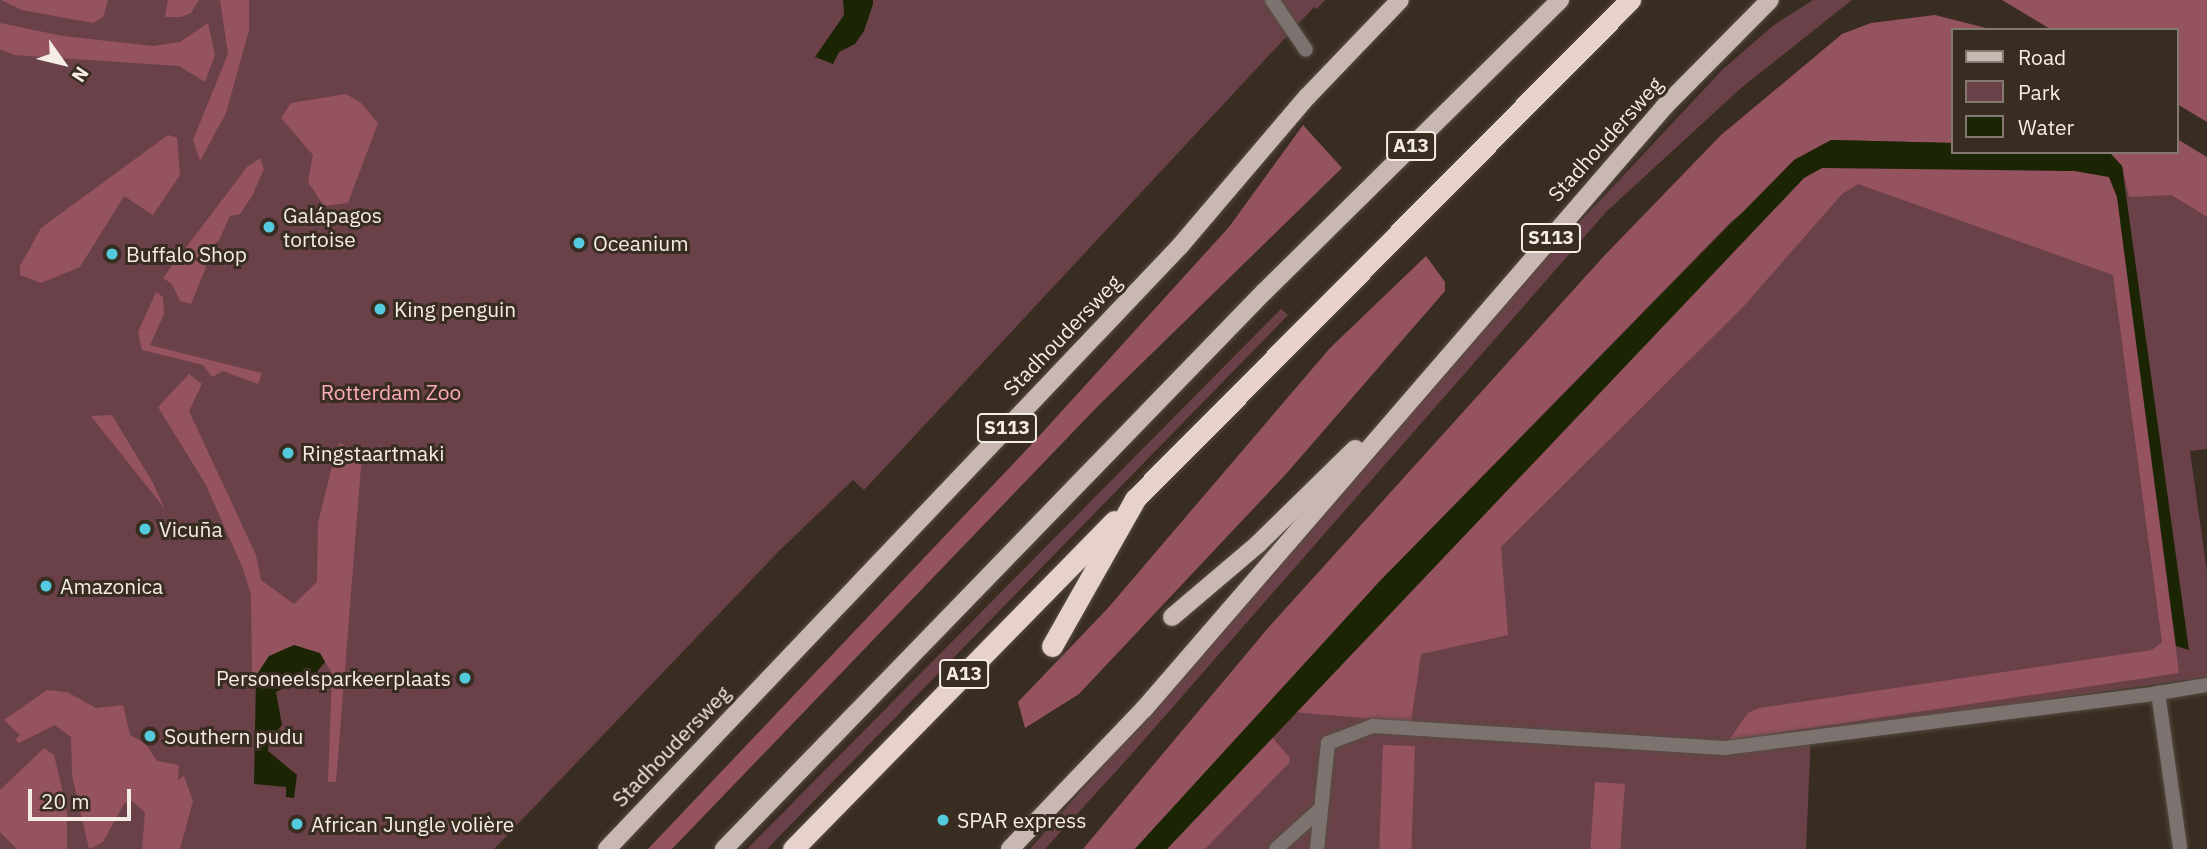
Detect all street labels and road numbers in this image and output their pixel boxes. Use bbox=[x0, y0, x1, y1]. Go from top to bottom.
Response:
street label: Stadhoudersweg bbox=[1543, 72, 1667, 206]
road number: A13 bbox=[1385, 130, 1437, 162]
road number: S113 bbox=[1520, 222, 1582, 254]
street label: Stadhoudersweg bbox=[998, 269, 1126, 401]
road number: S113 bbox=[976, 412, 1038, 444]
road number: A13 bbox=[938, 659, 990, 690]
street label: Stadhoudersweg bbox=[607, 680, 735, 812]

